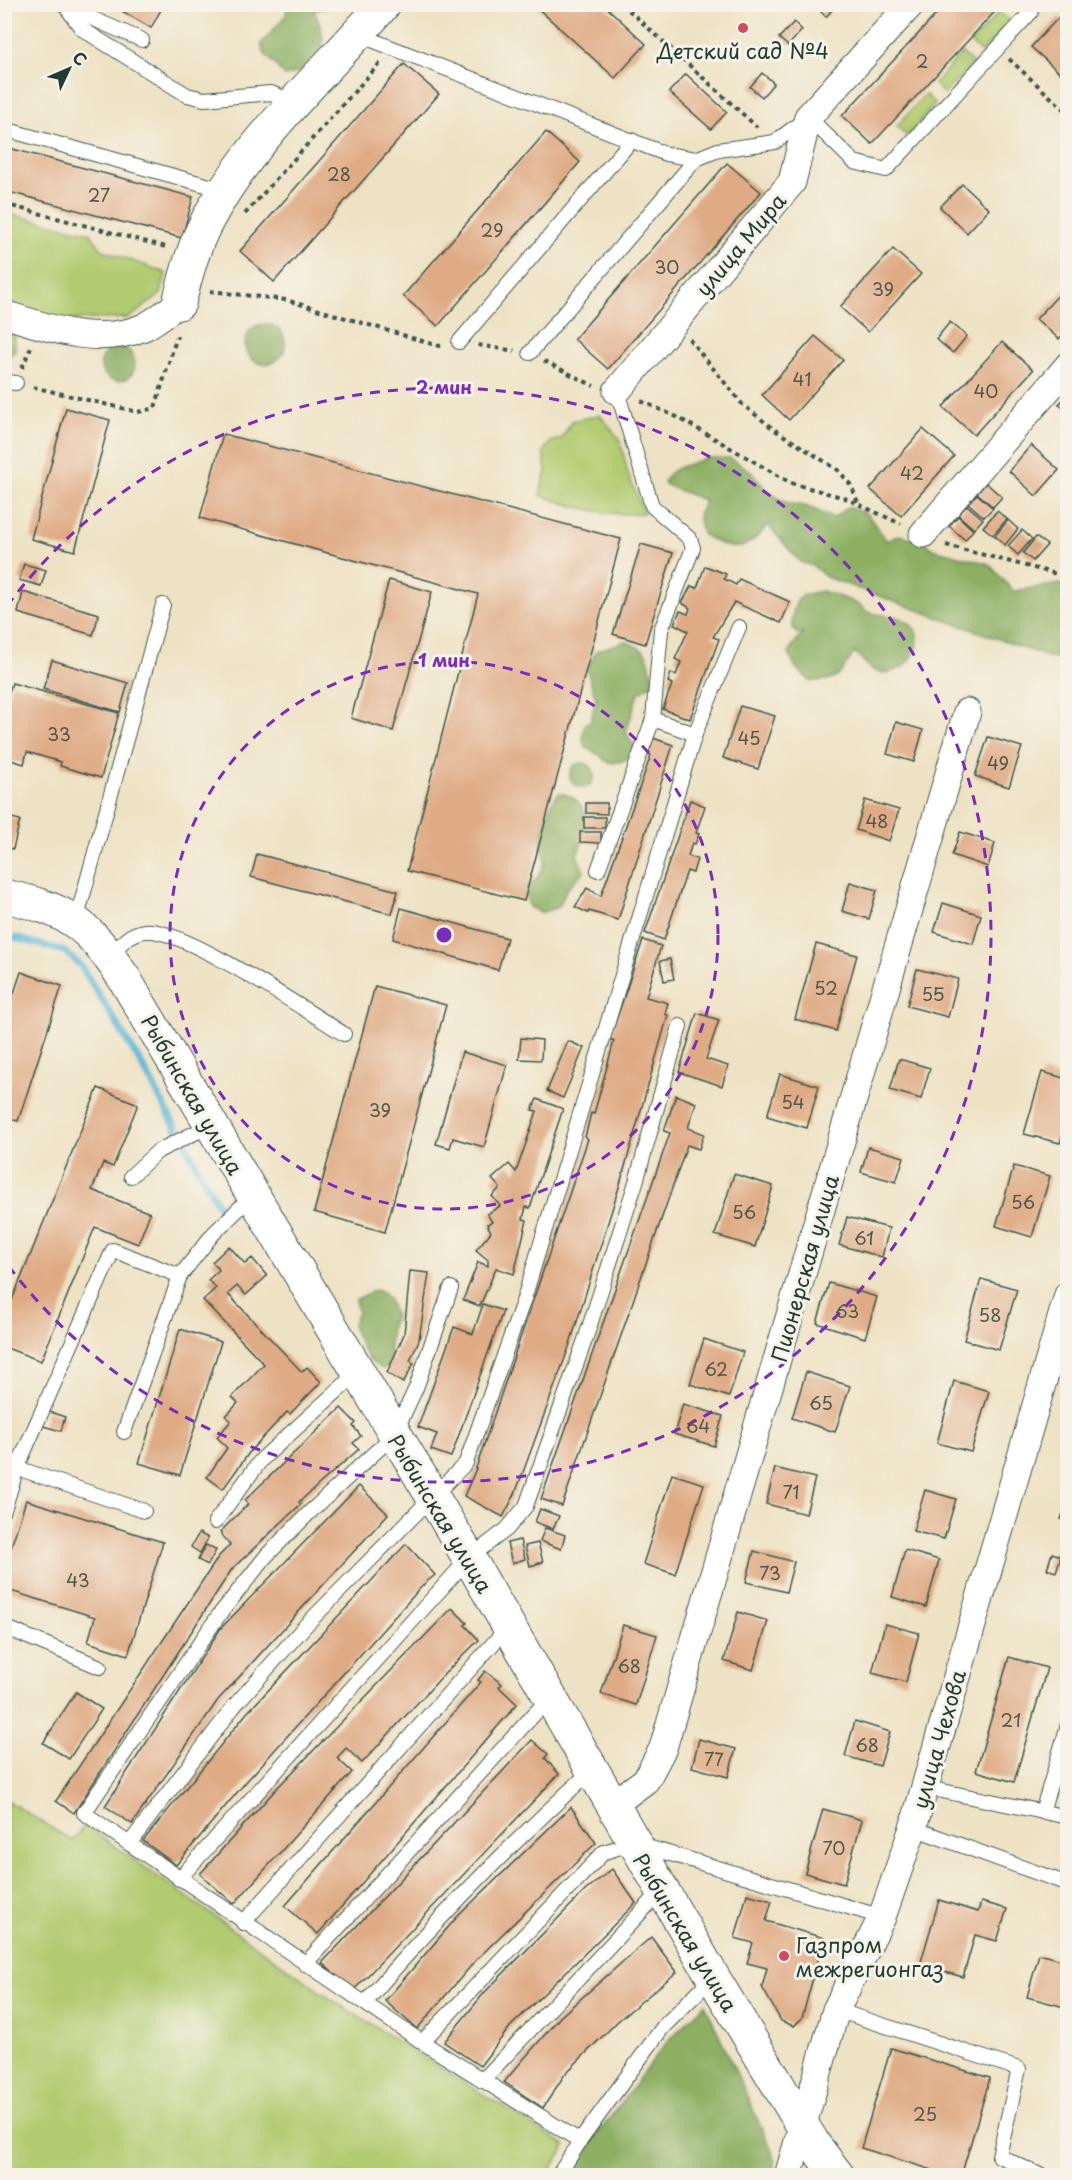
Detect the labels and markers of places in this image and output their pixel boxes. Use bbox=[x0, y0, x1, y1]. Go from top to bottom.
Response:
marker: Детский сад №4 bbox=[736, 21, 750, 35]
place label: Детский сад №4 bbox=[656, 34, 829, 66]
centre of rings bbox=[434, 925, 454, 945]
place label: Газпром межрегионгаз bbox=[796, 1928, 944, 1984]
marker: Газпром межрегионгаз bbox=[777, 1949, 791, 1963]

